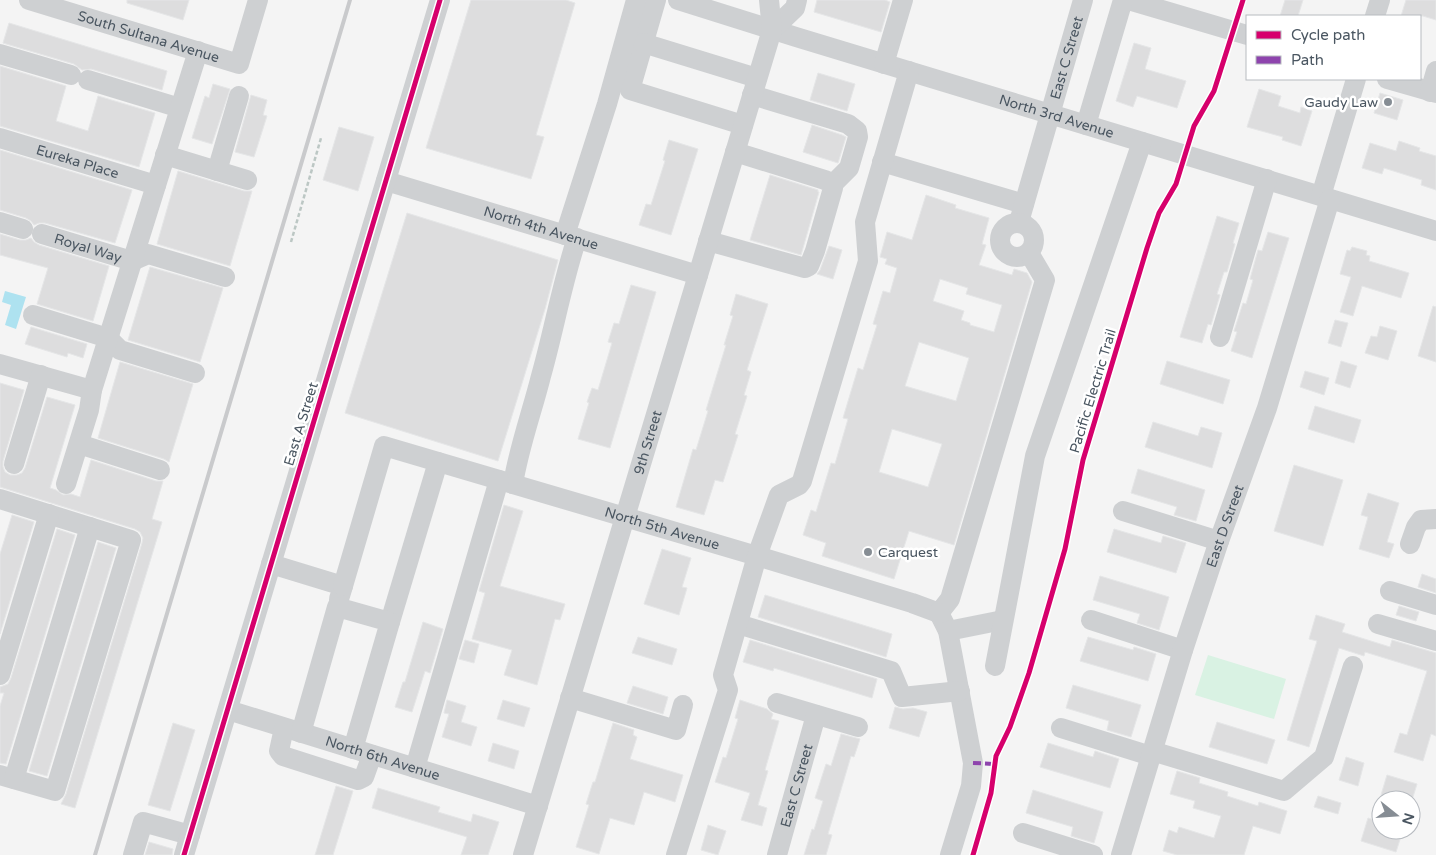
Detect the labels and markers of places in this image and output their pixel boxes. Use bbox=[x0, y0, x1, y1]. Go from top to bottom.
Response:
place label: Gaudy Law bbox=[1304, 94, 1378, 111]
marker: Gaudy Law bbox=[1382, 96, 1394, 108]
place label: Carquest bbox=[878, 544, 939, 561]
marker: Carquest bbox=[862, 546, 874, 558]

